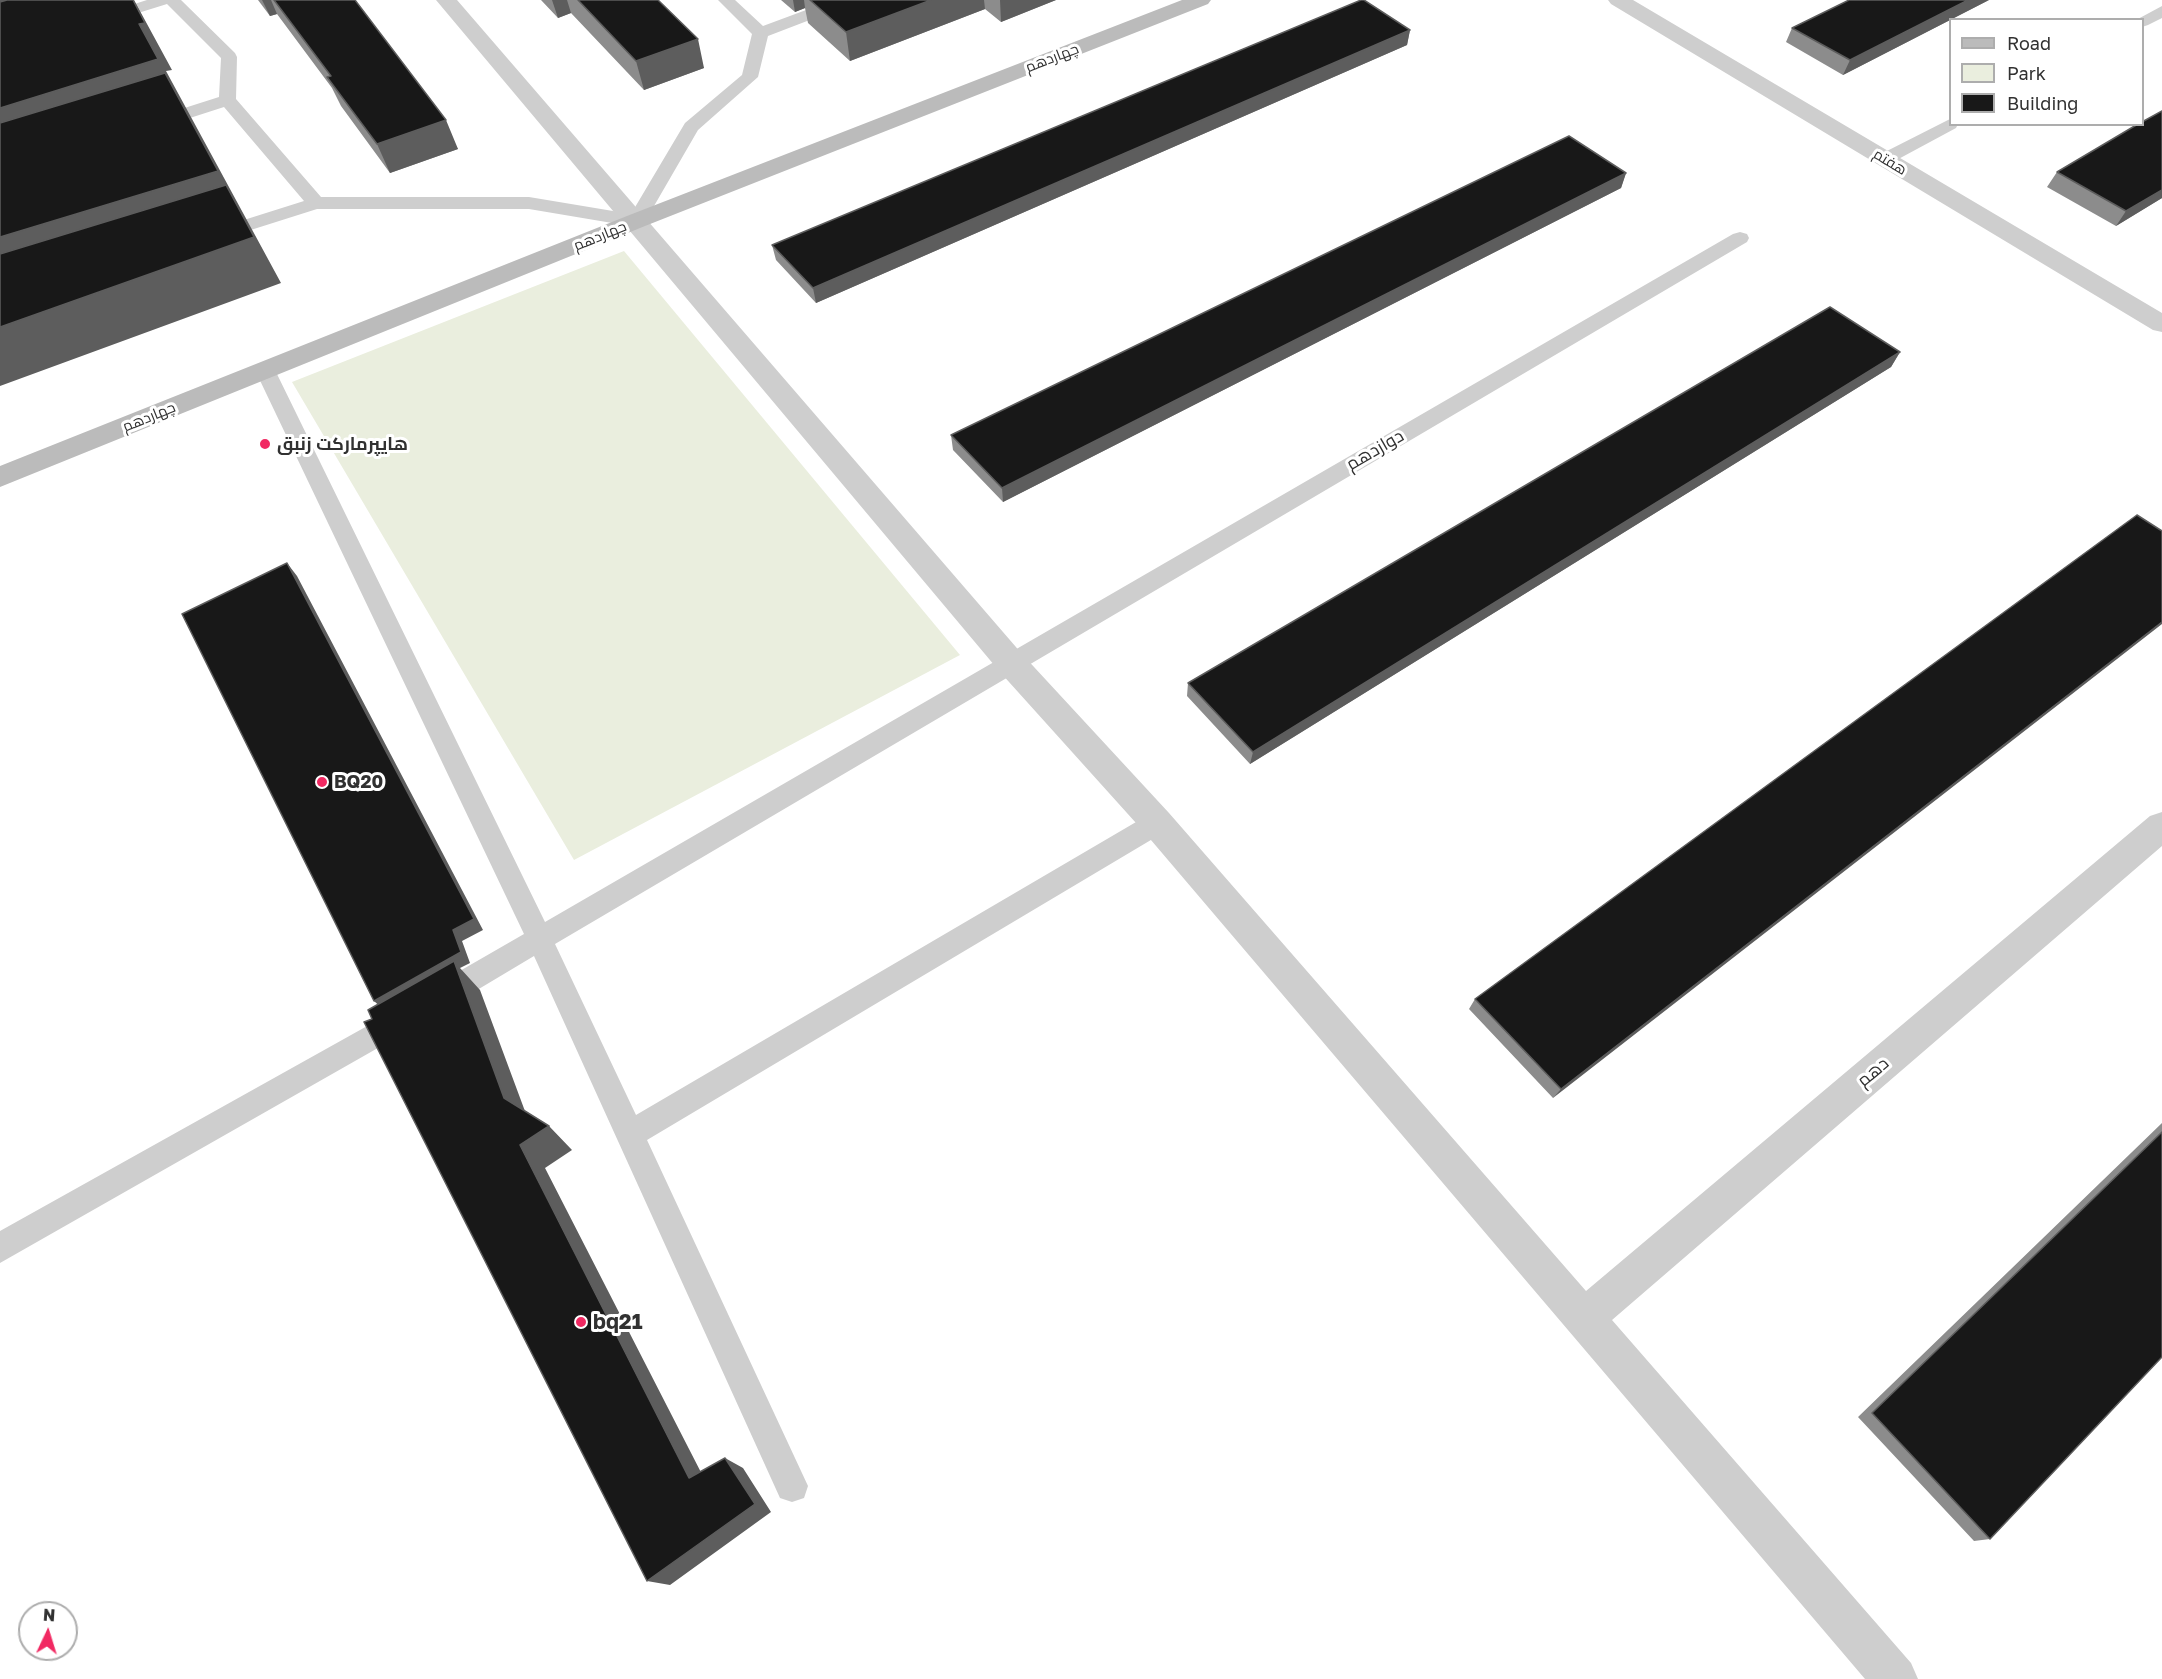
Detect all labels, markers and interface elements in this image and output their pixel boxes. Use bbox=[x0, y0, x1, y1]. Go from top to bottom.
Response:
legend bbox=[1949, 18, 2144, 126]
text: Road bbox=[2007, 32, 2051, 54]
street label: چهاردهم bbox=[1023, 40, 1081, 76]
text: Park bbox=[2007, 62, 2046, 84]
text: Building bbox=[2007, 92, 2078, 114]
street label: هفتم bbox=[1870, 145, 1910, 179]
street label: چهاردهم bbox=[571, 217, 629, 255]
street label: چهاردهم bbox=[120, 398, 178, 436]
street label: دوازدهم bbox=[1342, 425, 1408, 475]
place label: هایپرمارکت زنبق bbox=[277, 433, 408, 455]
marker: هایپرمارکت زنبق bbox=[258, 437, 272, 451]
place label: BQ20 bbox=[334, 771, 383, 793]
marker: BQ20 bbox=[315, 775, 329, 789]
street label: دهم bbox=[1853, 1053, 1893, 1091]
place label: bq21 bbox=[593, 1309, 642, 1335]
marker: bq21 bbox=[574, 1315, 588, 1329]
north arrow bbox=[18, 1601, 78, 1661]
text: N bbox=[42, 1605, 56, 1625]

